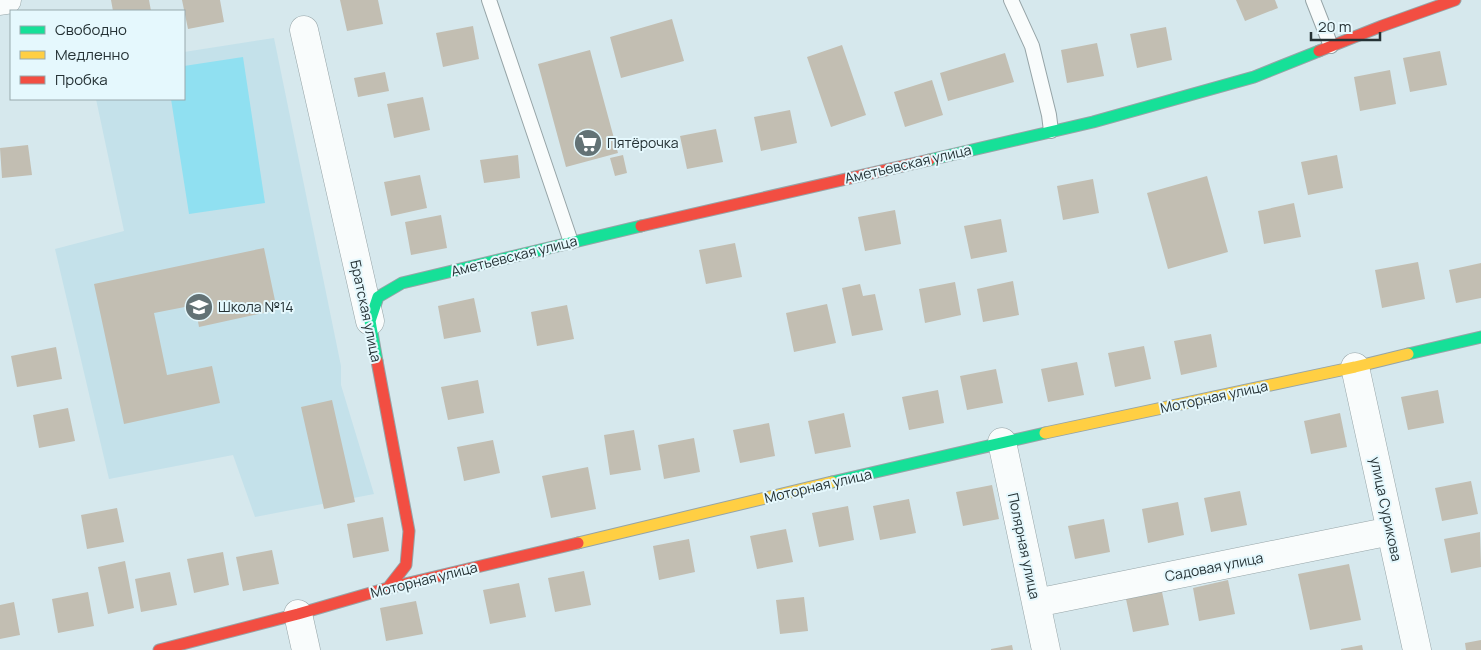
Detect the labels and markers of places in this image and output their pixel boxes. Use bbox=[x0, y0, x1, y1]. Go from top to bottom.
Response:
supermarket icon: Пятёрочка bbox=[573, 128, 603, 158]
place label: Пятёрочка bbox=[607, 133, 679, 152]
school or university icon: Школа №14 bbox=[184, 292, 214, 322]
place label: Школа №14 bbox=[218, 297, 294, 316]

